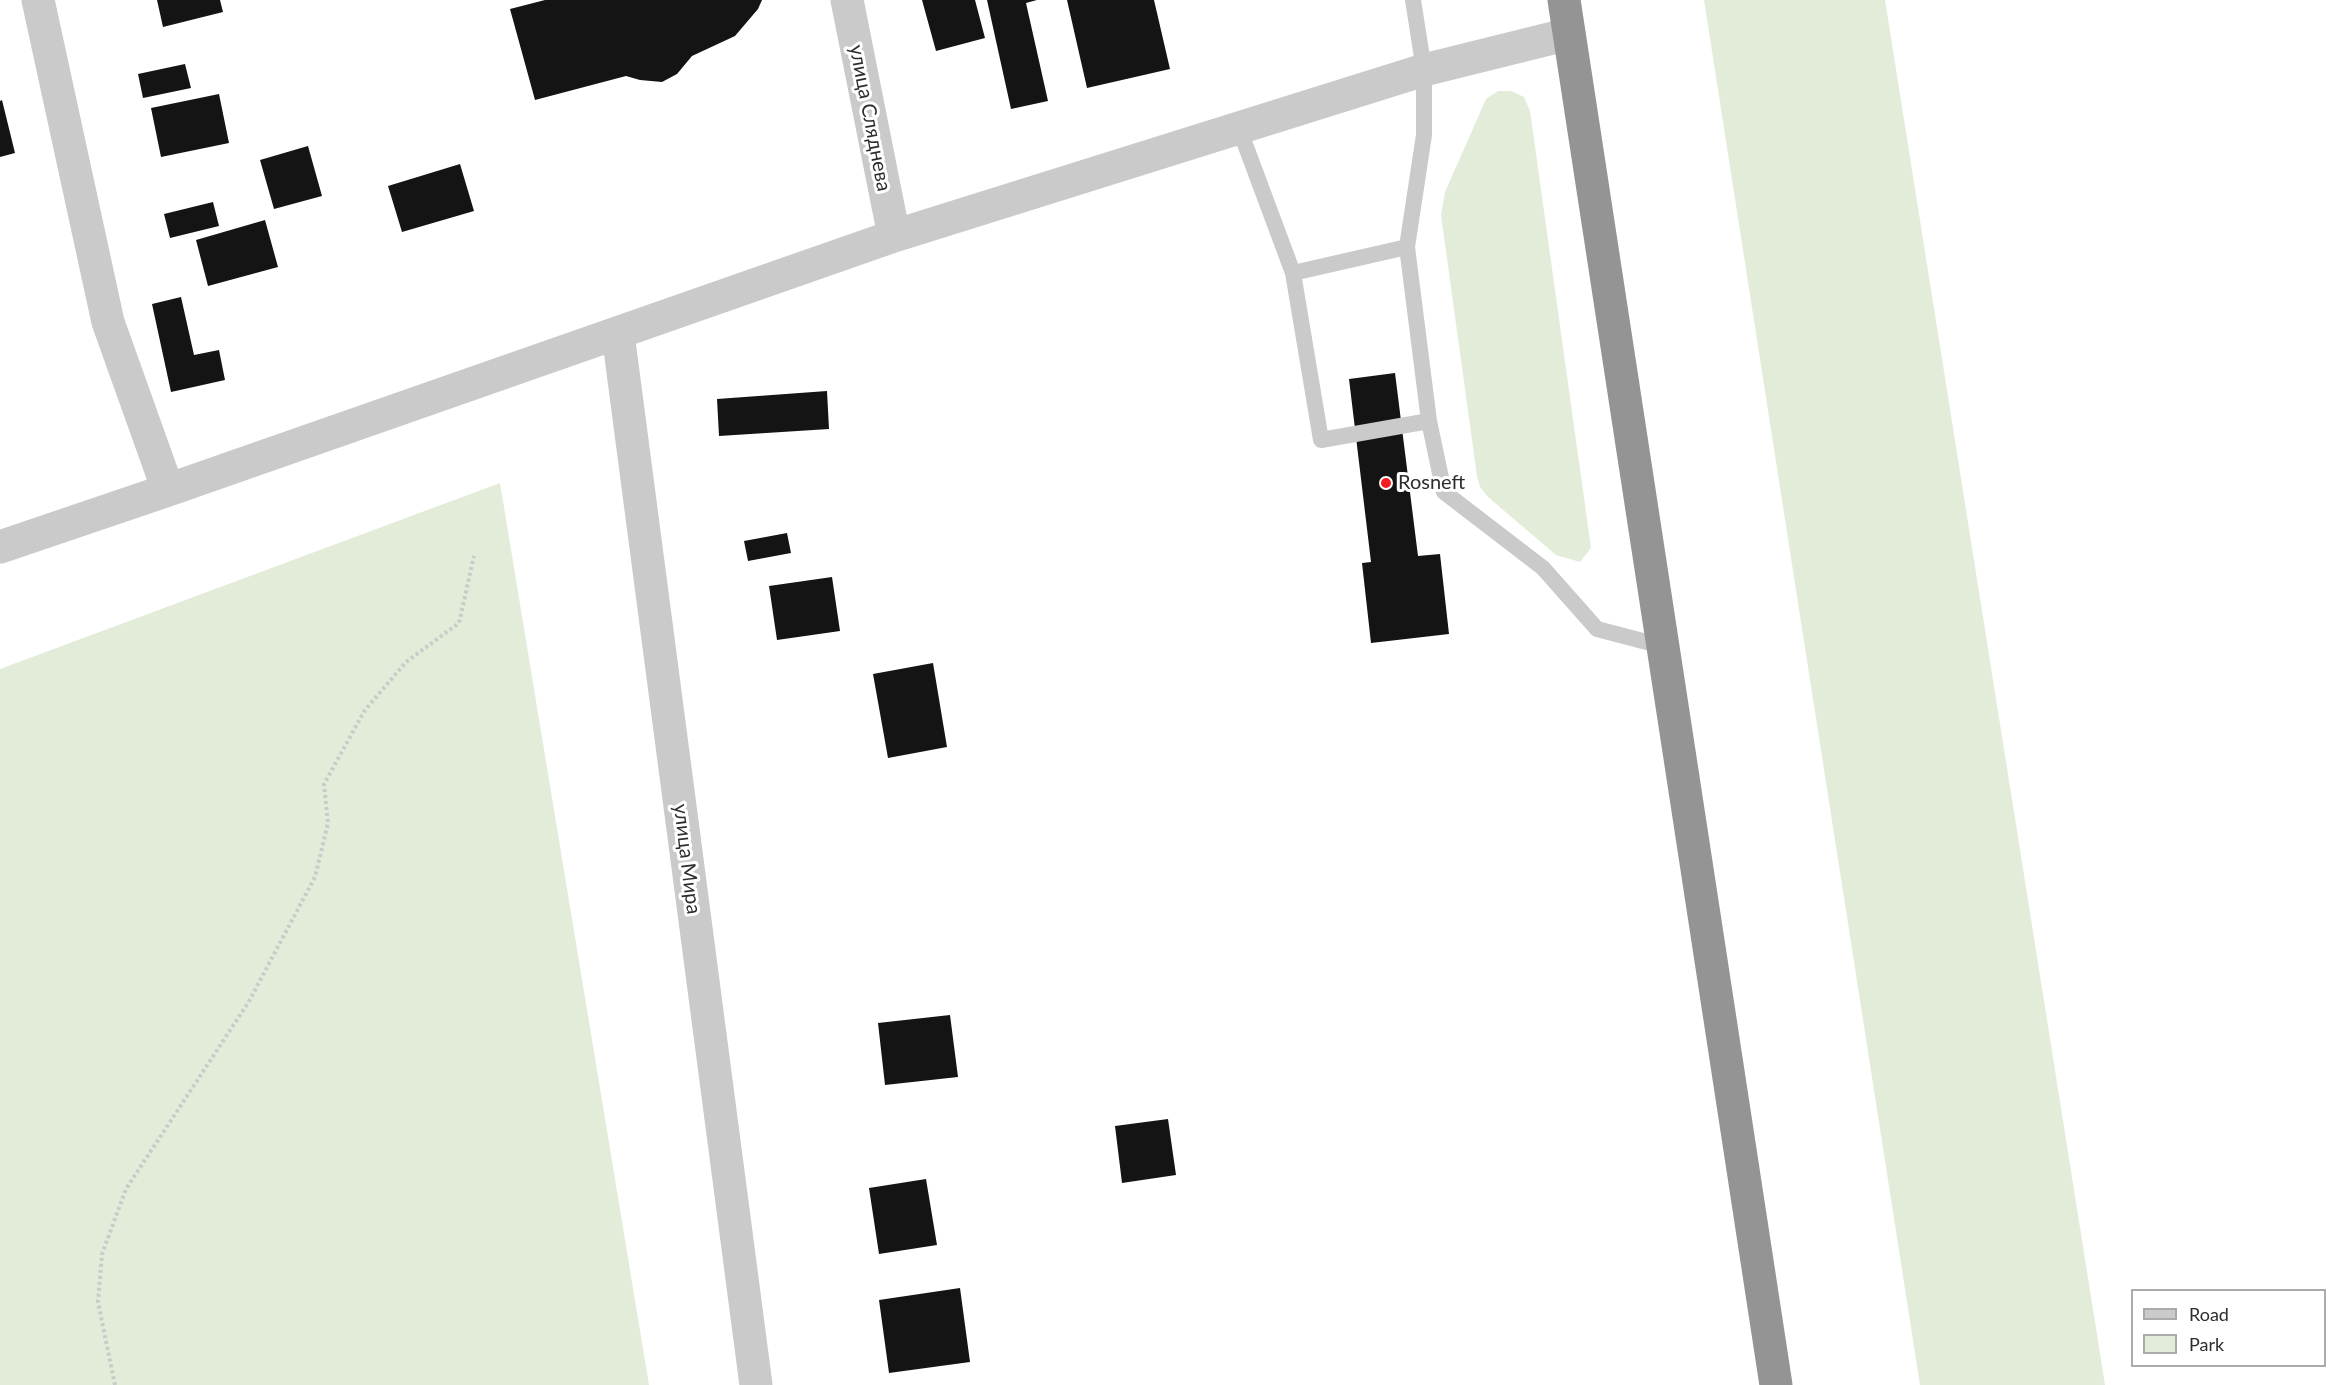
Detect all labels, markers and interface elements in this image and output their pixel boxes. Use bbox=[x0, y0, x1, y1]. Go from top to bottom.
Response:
street label: улица Сляднева bbox=[844, 43, 896, 193]
place label: Rosneft bbox=[1398, 471, 1465, 495]
marker: Rosneft bbox=[1379, 476, 1393, 490]
street label: улица Мира bbox=[668, 803, 706, 915]
legend bbox=[2131, 1289, 2326, 1367]
text: Road bbox=[2189, 1303, 2229, 1325]
text: Park bbox=[2189, 1333, 2224, 1355]

